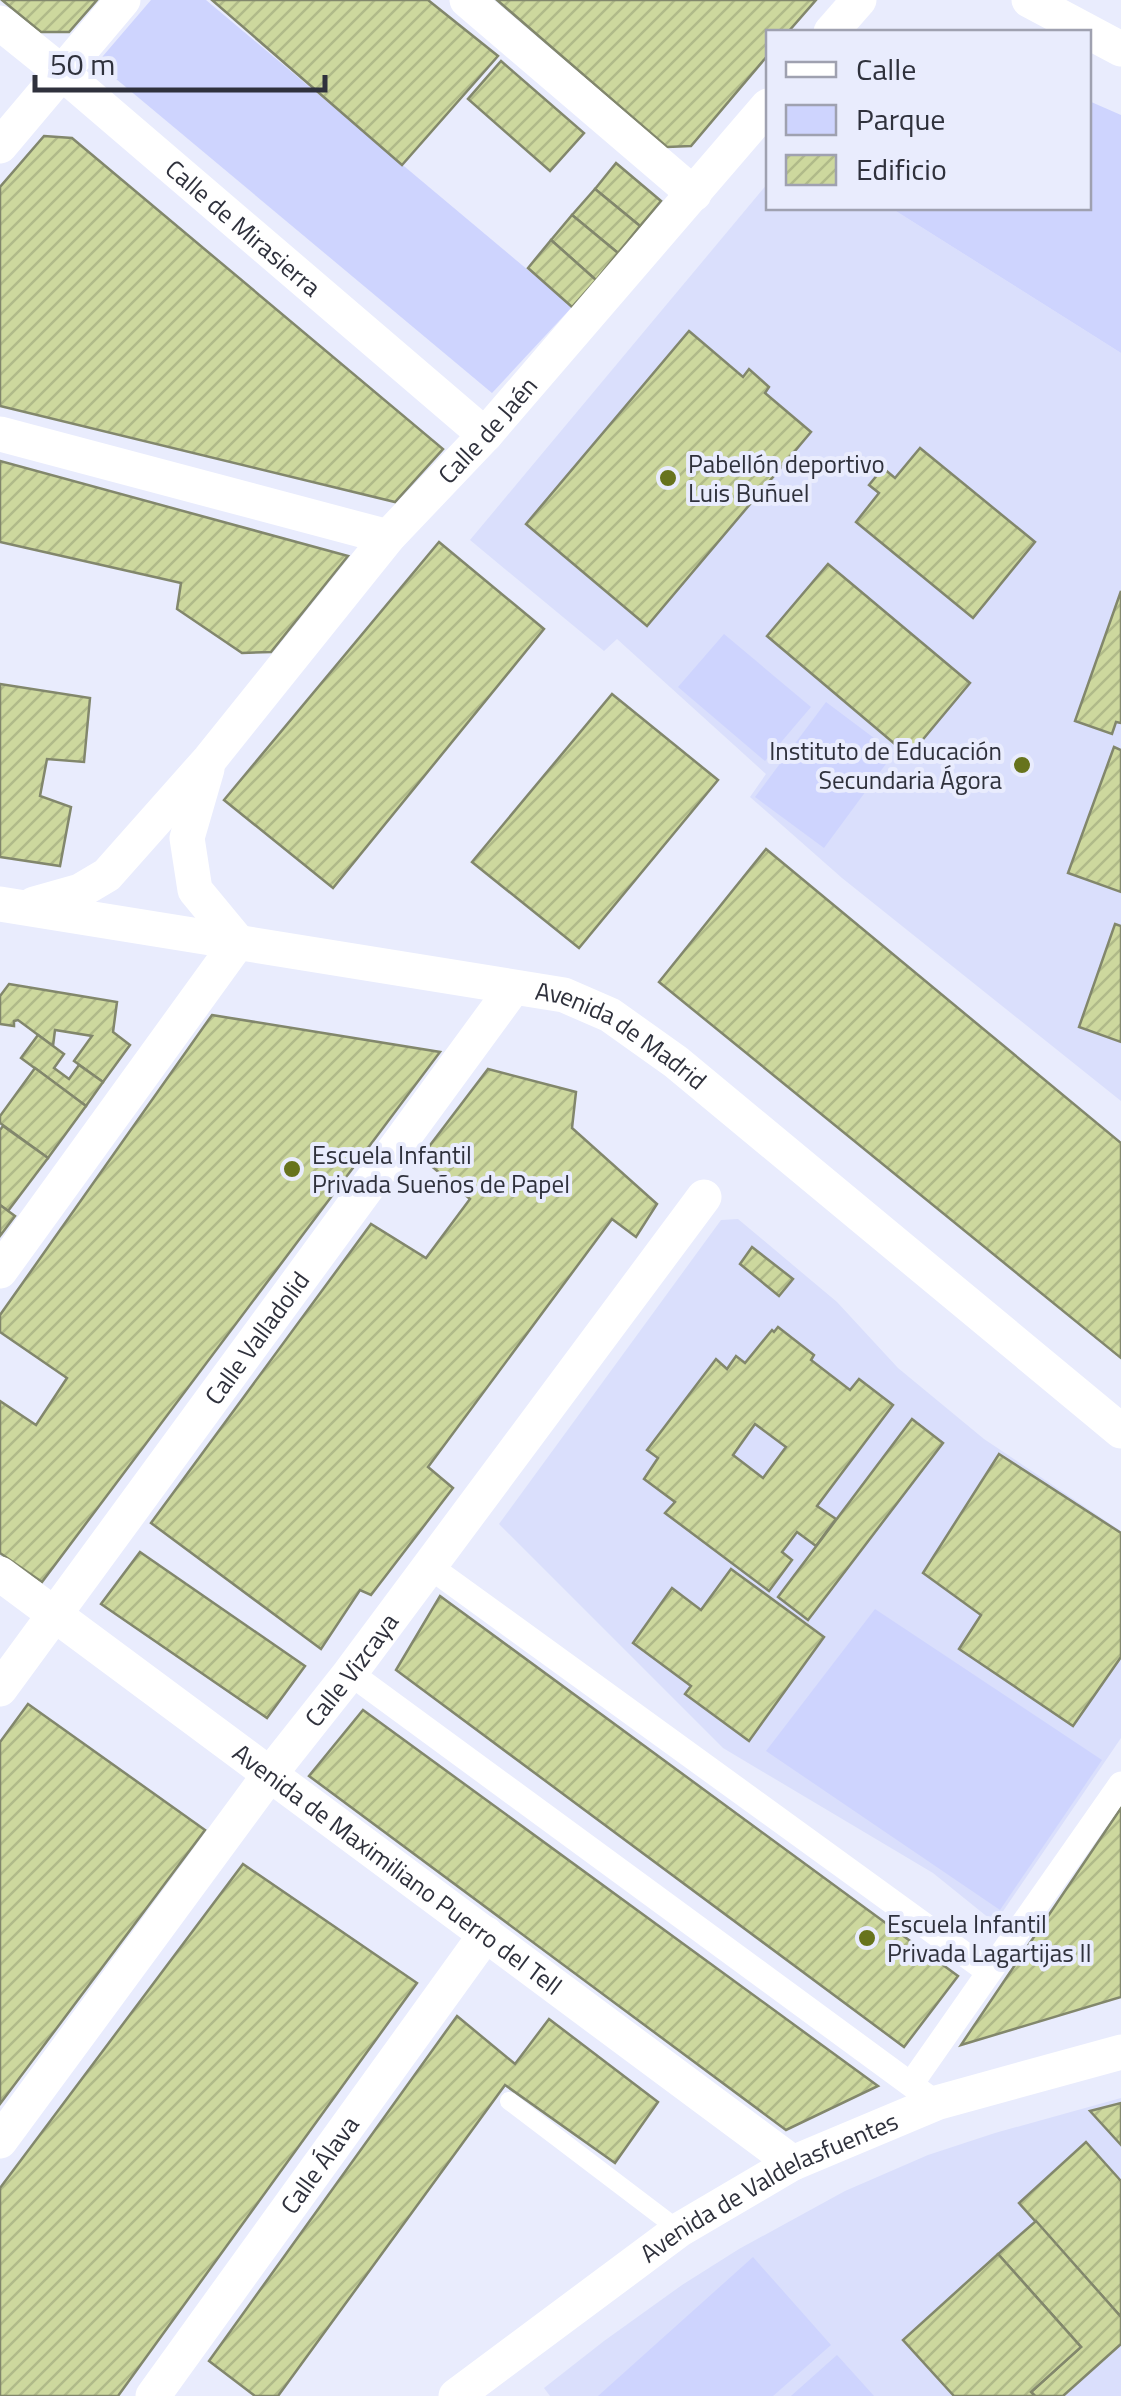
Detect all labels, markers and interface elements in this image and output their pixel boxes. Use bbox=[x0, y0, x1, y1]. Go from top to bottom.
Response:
scale bar bbox=[35, 30, 325, 92]
legend bbox=[766, 30, 1091, 210]
text: 50 m bbox=[50, 41, 115, 87]
text: Calle bbox=[856, 46, 916, 92]
text: Parque bbox=[856, 96, 946, 142]
text: Edificio bbox=[856, 146, 947, 192]
street label: Calle de Mirasierra bbox=[157, 150, 330, 306]
street label: Calle de Jaén bbox=[429, 368, 546, 492]
place label: Pabellón deportivo Luis Buñuel bbox=[688, 445, 885, 512]
marker: Pabellón deportivo Luis Buñuel bbox=[657, 467, 679, 489]
place label: Instituto de Educación Secundaria Ágora bbox=[769, 732, 1002, 799]
marker: Instituto de Educación Secundaria Ágora bbox=[1011, 754, 1033, 776]
street label: Avenida de Madrid bbox=[533, 972, 715, 1099]
place label: Escuela Infantil Privada Sueños de Papel bbox=[312, 1136, 570, 1203]
marker: Escuela Infantil Privada Sueños de Papel bbox=[281, 1158, 303, 1180]
street label: Calle Valladolid bbox=[195, 1263, 319, 1413]
street label: Calle Vizcaya bbox=[295, 1604, 408, 1735]
street label: Avenida de Maximiliano Puerro del Tell bbox=[225, 1734, 570, 2004]
place label: Escuela Infantil Privada Lagartijas II bbox=[887, 1905, 1092, 1972]
marker: Escuela Infantil Privada Lagartijas II bbox=[856, 1927, 878, 1949]
street label: Avenida de Valdelasfuentes bbox=[632, 2102, 904, 2272]
street label: Calle Álava bbox=[271, 2107, 368, 2222]

